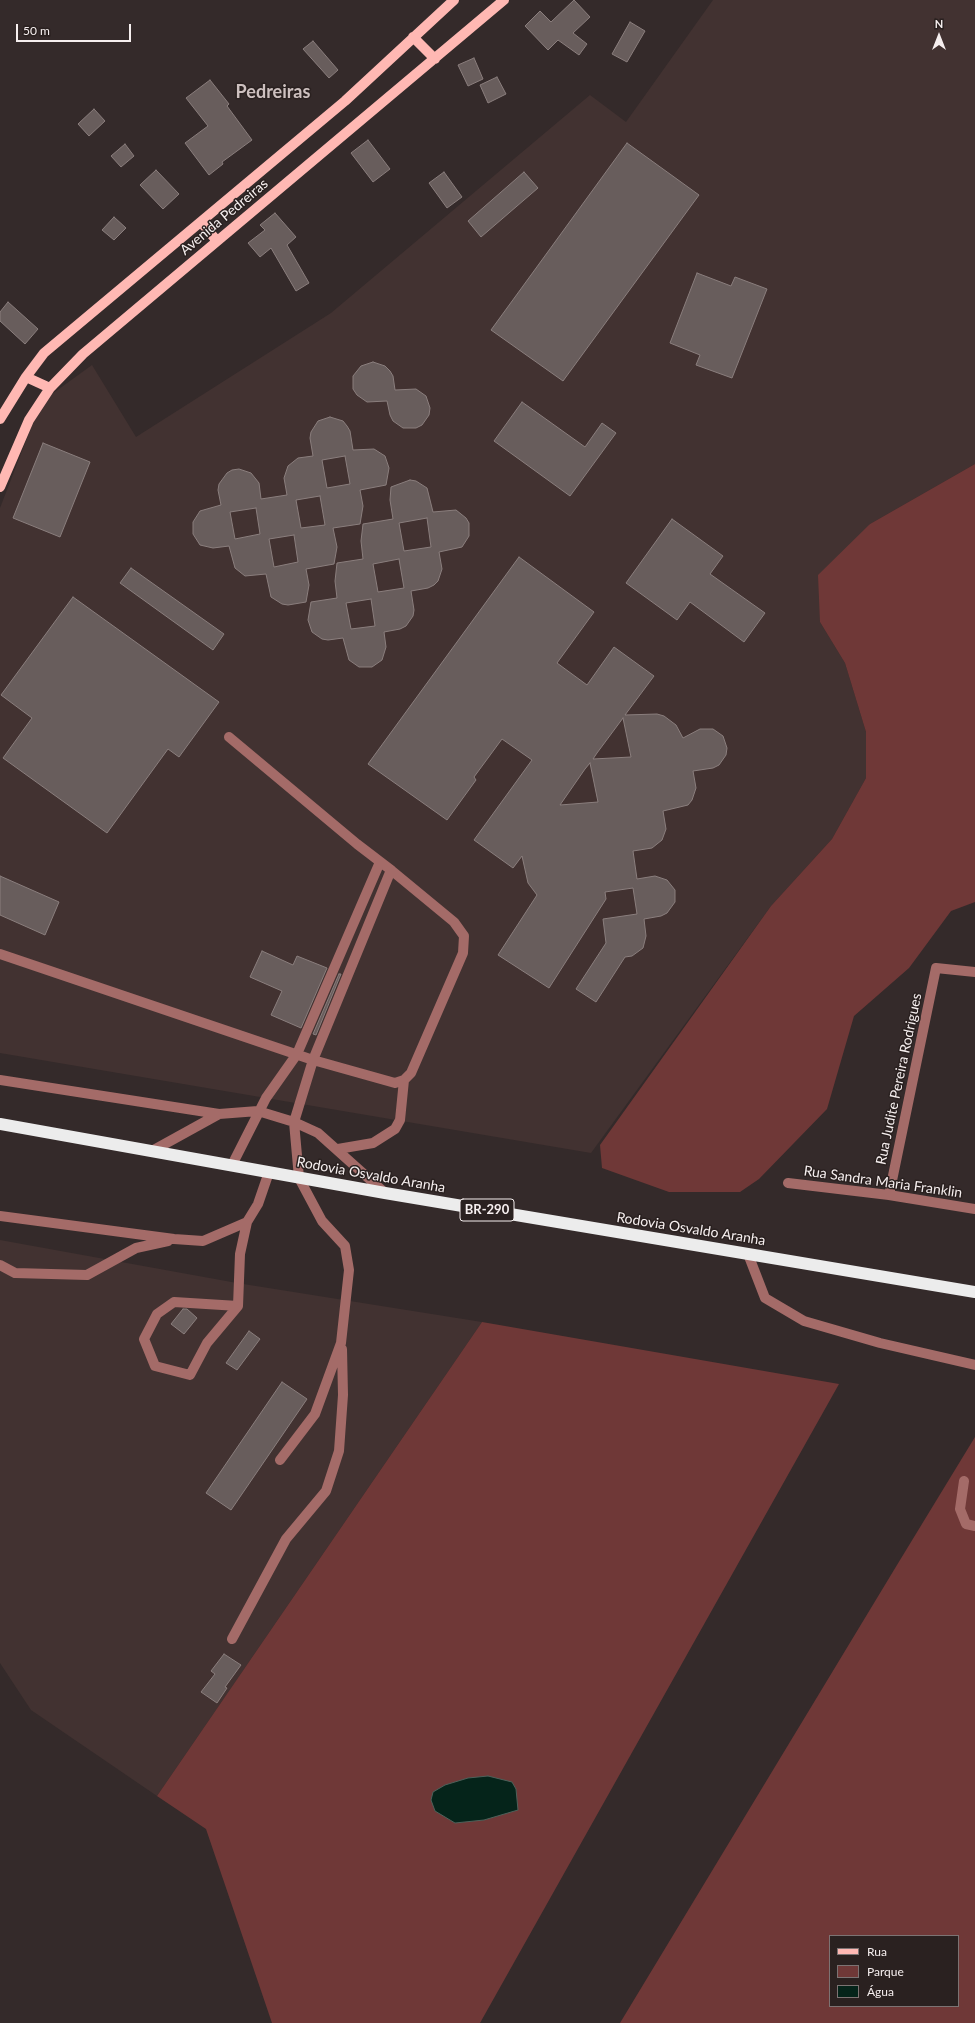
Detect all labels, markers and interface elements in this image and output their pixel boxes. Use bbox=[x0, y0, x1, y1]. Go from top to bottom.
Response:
scale bar bbox=[18, 16, 133, 42]
north arrow bbox=[919, 16, 959, 56]
text: N bbox=[935, 17, 943, 30]
text: 50 m bbox=[23, 23, 50, 38]
district label: Pedreiras bbox=[236, 81, 310, 103]
street label: Avenida Pedreiras bbox=[177, 175, 271, 259]
street label: Rua Judite Pereira Rodrigues bbox=[873, 992, 925, 1166]
street label: Rodovia Osvaldo Aranha bbox=[295, 1154, 447, 1196]
street label: Rua Sandra Maria Franklin bbox=[803, 1163, 963, 1201]
road number: BR-290 bbox=[460, 1199, 514, 1221]
street label: Rodovia Osvaldo Aranha bbox=[615, 1209, 767, 1249]
legend bbox=[829, 1935, 959, 2007]
text: Rua bbox=[867, 1944, 887, 1959]
text: Parque bbox=[867, 1964, 904, 1979]
text: Água bbox=[867, 1984, 894, 1999]

